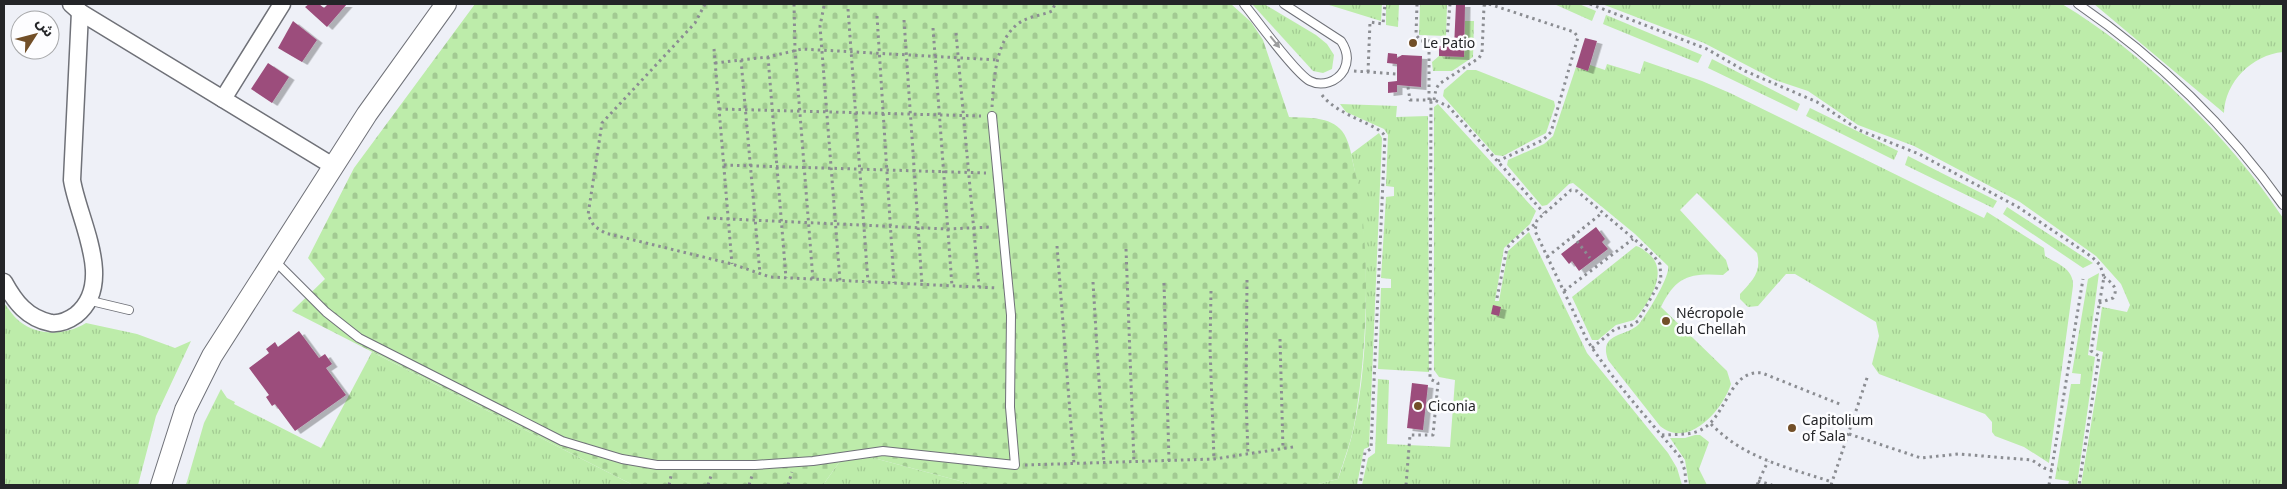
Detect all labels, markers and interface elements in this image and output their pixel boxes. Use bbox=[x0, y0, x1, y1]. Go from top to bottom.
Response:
north arrow bbox=[10, 10, 60, 60]
text: ش bbox=[33, 14, 59, 40]
place label: Le Patio bbox=[1423, 33, 1475, 52]
one-way arrow bbox=[1269, 35, 1280, 48]
marker: Le Patio bbox=[1407, 37, 1419, 49]
place label: Nécropole du Chellah bbox=[1676, 303, 1746, 338]
marker: Nécropole du Chellah bbox=[1660, 315, 1672, 327]
place label: Ciconia bbox=[1428, 396, 1476, 415]
marker: Ciconia bbox=[1412, 400, 1424, 412]
place label: Capitolium of Sala bbox=[1802, 410, 1873, 445]
marker: Capitolium of Sala bbox=[1786, 422, 1798, 434]

